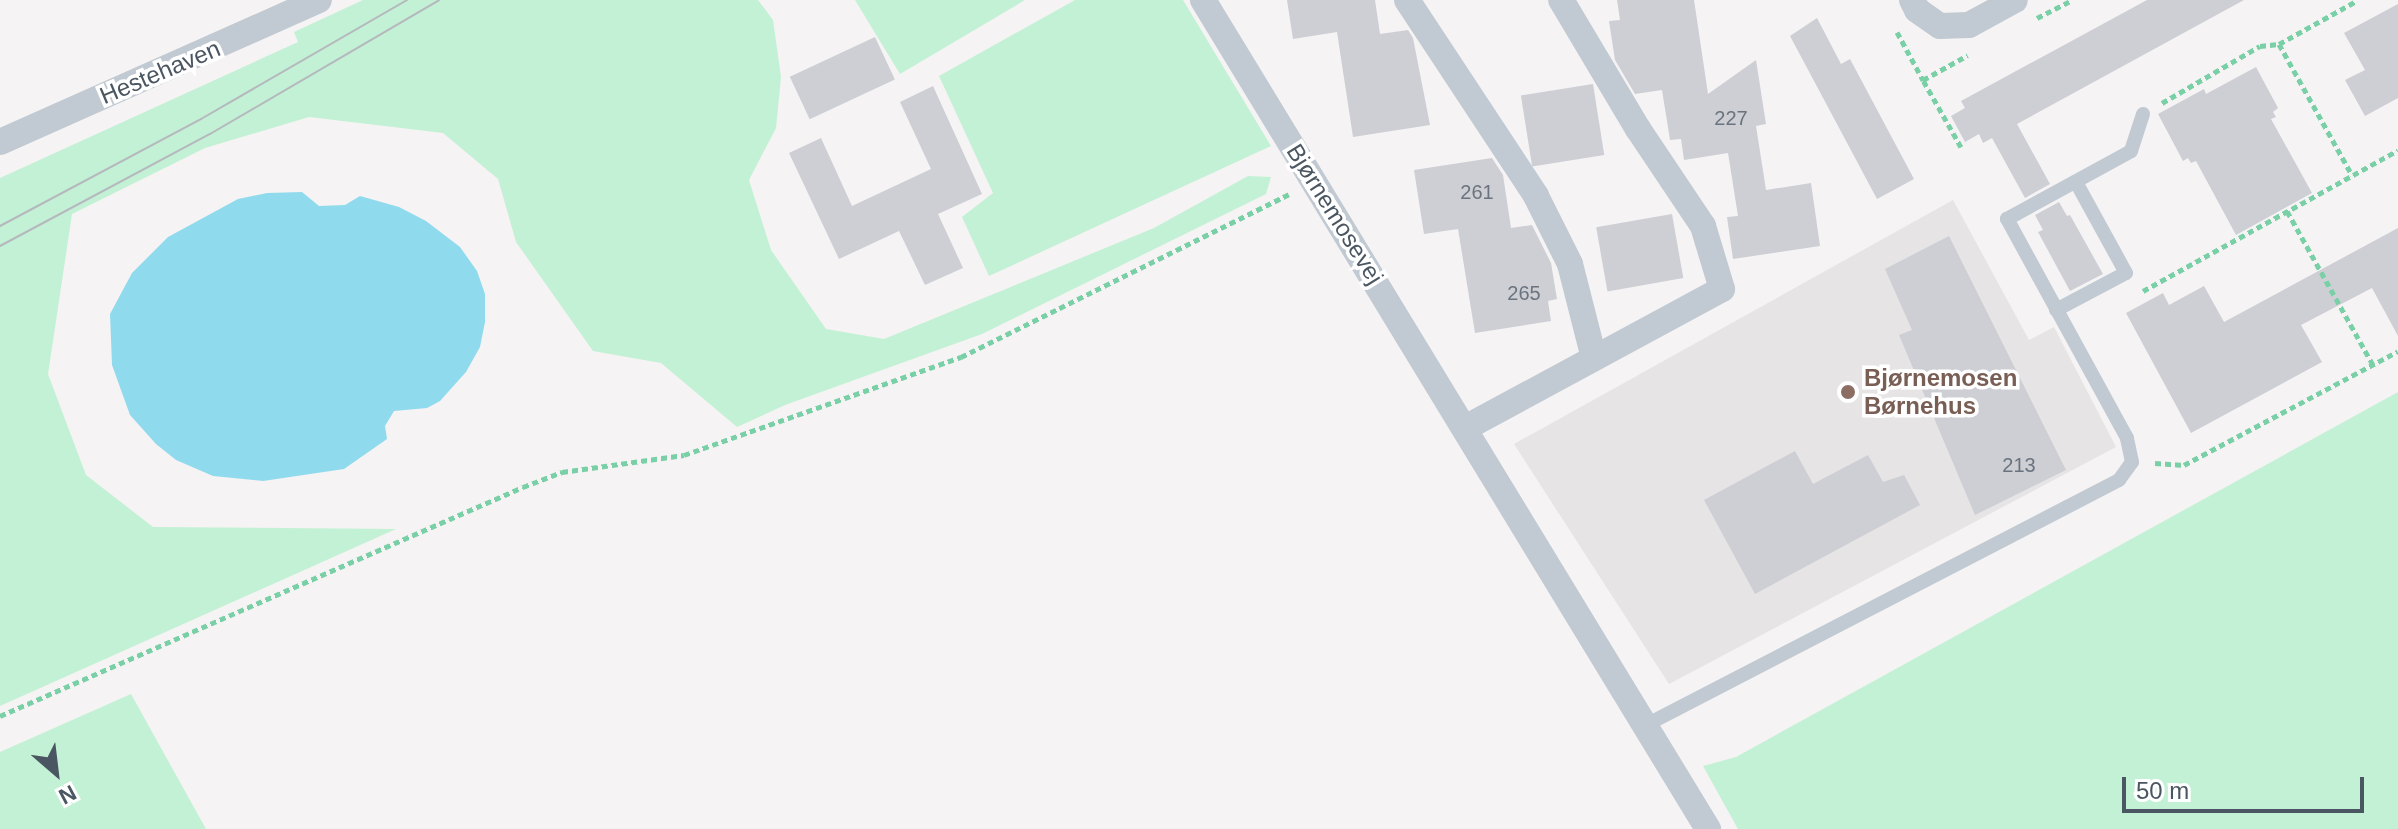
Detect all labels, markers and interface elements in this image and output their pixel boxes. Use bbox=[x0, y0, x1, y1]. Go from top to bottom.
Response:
street label: Hestehaven bbox=[95, 34, 225, 110]
house number: 227 bbox=[1714, 106, 1748, 130]
street label: Bjørnemosevej bbox=[1280, 139, 1390, 289]
house number: 261 bbox=[1460, 180, 1494, 204]
house number: 265 bbox=[1507, 281, 1541, 305]
place label: Bjørnemosen Børnehus bbox=[1864, 364, 2017, 420]
marker: Bjørnemosen Børnehus bbox=[1839, 383, 1857, 401]
house number: 213 bbox=[2002, 453, 2036, 477]
north arrow bbox=[16, 733, 96, 813]
scale bar bbox=[2126, 761, 2368, 811]
text: 50 m bbox=[2136, 777, 2189, 804]
text: N bbox=[55, 780, 80, 809]

